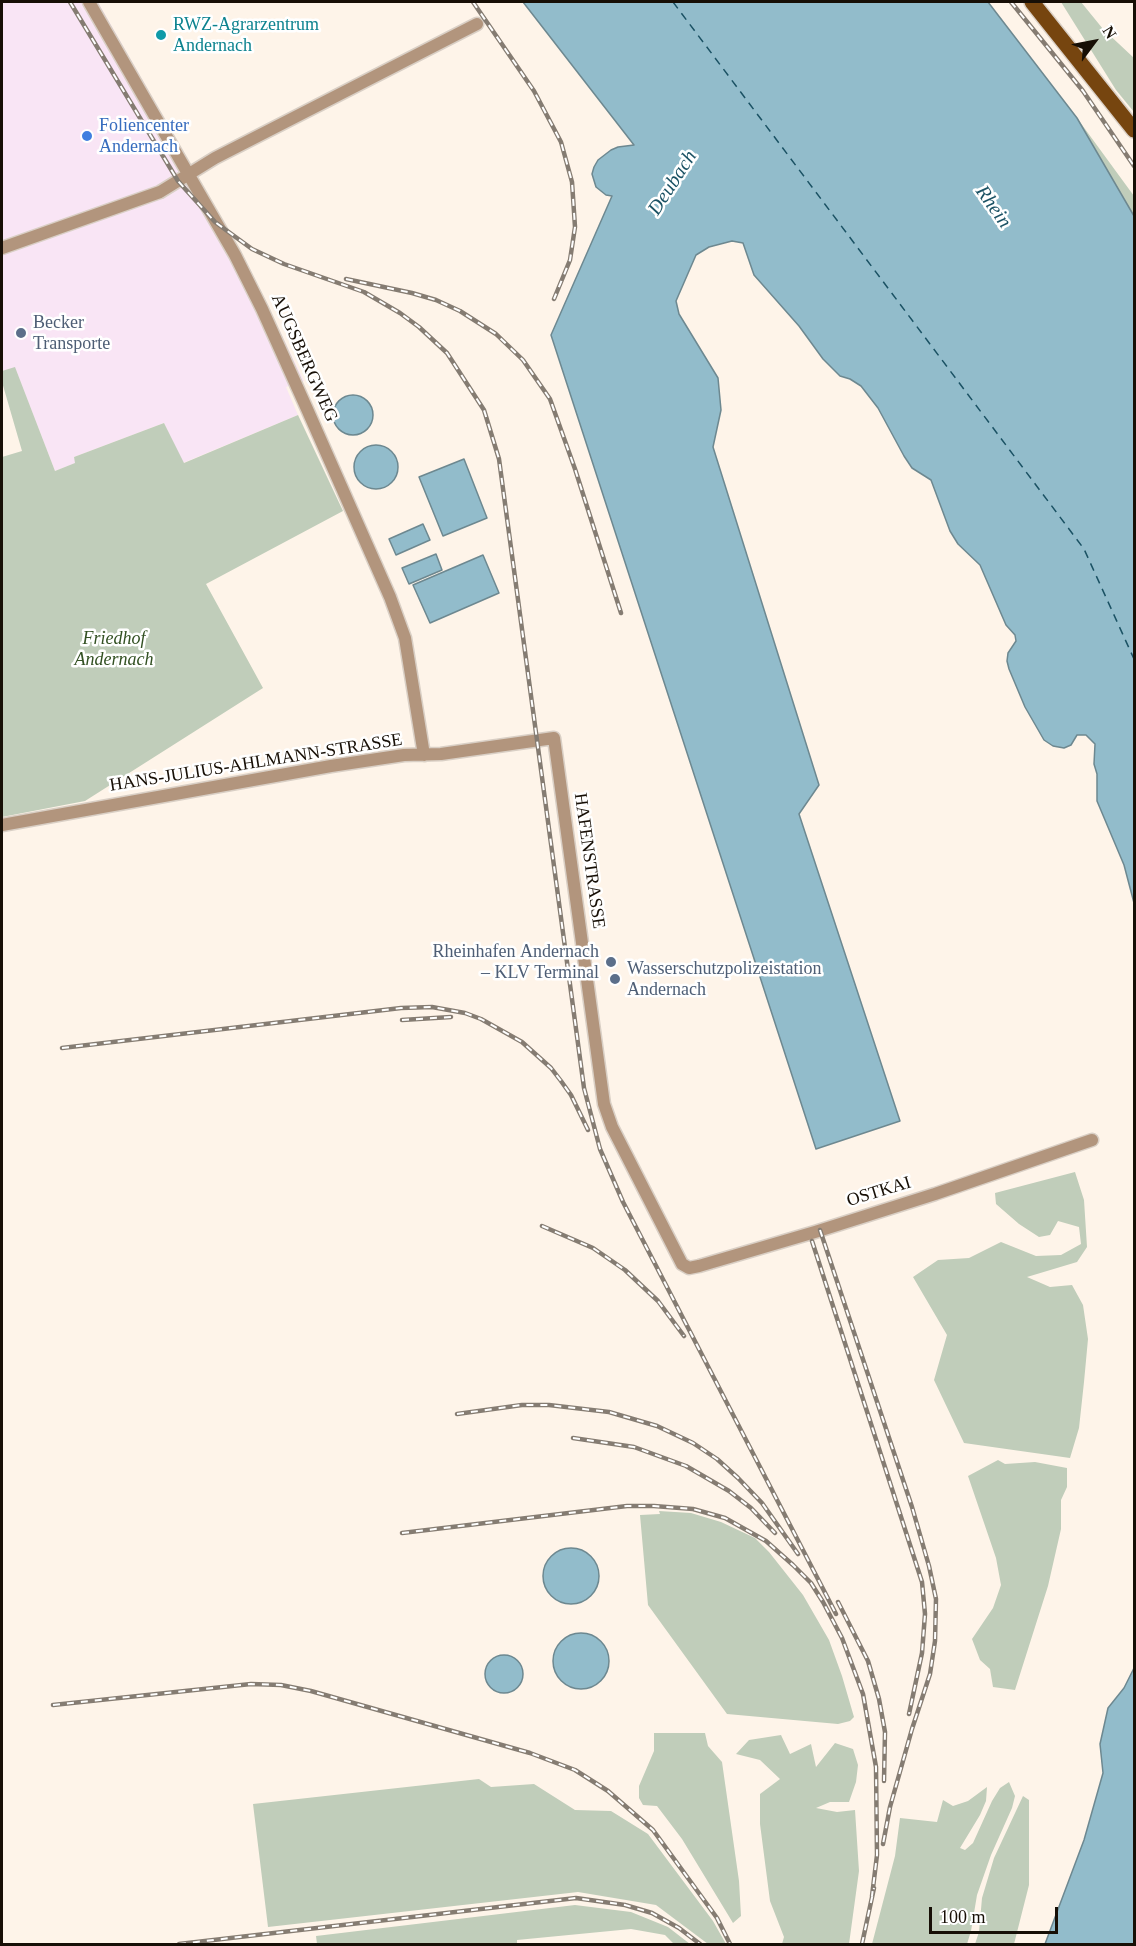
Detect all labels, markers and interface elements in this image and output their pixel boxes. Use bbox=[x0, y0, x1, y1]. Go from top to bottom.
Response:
north arrow bbox=[1064, 12, 1124, 72]
place label: RWZ-Agrarzentrum Andernach bbox=[173, 14, 319, 57]
text: N bbox=[1099, 23, 1120, 42]
marker: RWZ-Agrarzentrum Andernach bbox=[154, 28, 168, 42]
place label: Foliencenter Andernach bbox=[99, 115, 189, 158]
marker: Foliencenter Andernach bbox=[80, 129, 94, 143]
water label: Deubach bbox=[643, 146, 703, 220]
water label: Rhein bbox=[970, 181, 1016, 233]
street label: AUGSBERGWEG bbox=[266, 291, 342, 425]
place label: Becker Transporte bbox=[33, 312, 110, 354]
marker: Becker Transporte bbox=[14, 326, 28, 340]
park label: Friedhof Andernach bbox=[75, 628, 153, 670]
street label: HANS-JULIUS-AHLMANN-STRASSE bbox=[108, 729, 404, 797]
street label: HAFENSTRASSE bbox=[569, 792, 609, 930]
place label: Rheinhafen Andernach – KLV Terminal bbox=[433, 941, 599, 984]
marker: Rheinhafen Andernach – KLV Terminal bbox=[604, 955, 618, 969]
place label: Wasserschutzpolizeistation Andernach bbox=[627, 958, 821, 1000]
marker: Wasserschutzpolizeistation Andernach bbox=[608, 972, 622, 986]
street label: OSTKAI bbox=[844, 1172, 914, 1212]
scale bar bbox=[932, 1895, 1061, 1933]
text: 100 m bbox=[940, 1907, 986, 1927]

